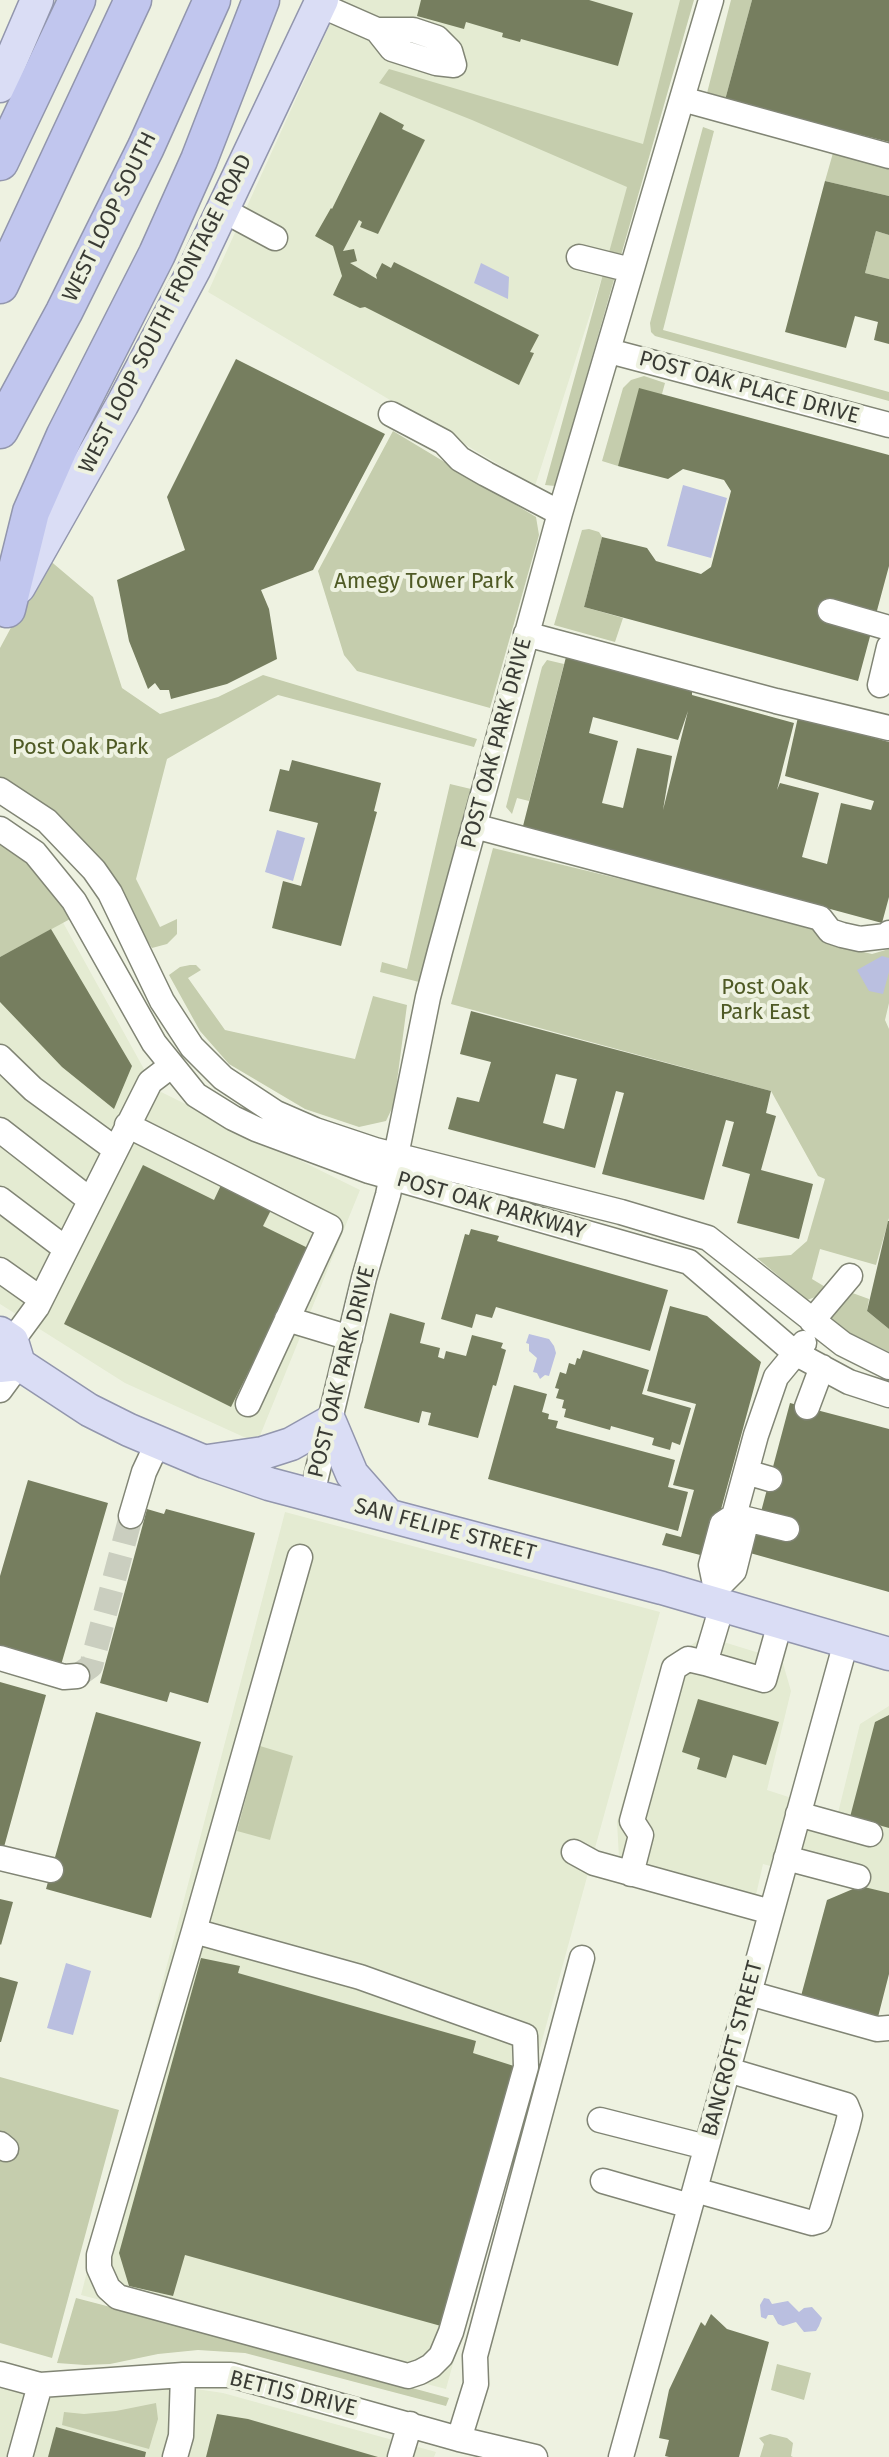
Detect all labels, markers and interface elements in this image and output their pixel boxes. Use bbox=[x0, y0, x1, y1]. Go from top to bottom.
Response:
street label: WEST LOOP SOUTH bbox=[57, 128, 163, 306]
street label: WEST LOOP SOUTH FRONTAGE ROAD bbox=[74, 150, 258, 478]
street label: POST OAK PLACE DRIVE bbox=[636, 346, 862, 430]
park label: Amegy Tower Park bbox=[334, 569, 514, 595]
street label: POST OAK PARK DRIVE bbox=[456, 635, 538, 851]
park label: Post Oak Park bbox=[12, 735, 148, 761]
park label: Post Oak Park East bbox=[720, 975, 810, 1026]
street label: POST OAK PARKWAY bbox=[394, 1166, 588, 1246]
street label: POST OAK PARK DRIVE bbox=[303, 1263, 381, 1481]
street label: SAN FELIPE STREET bbox=[351, 1493, 539, 1567]
street label: BANCROFT STREET bbox=[697, 1958, 769, 2140]
street label: BETTIS DRIVE bbox=[227, 2365, 359, 2423]

